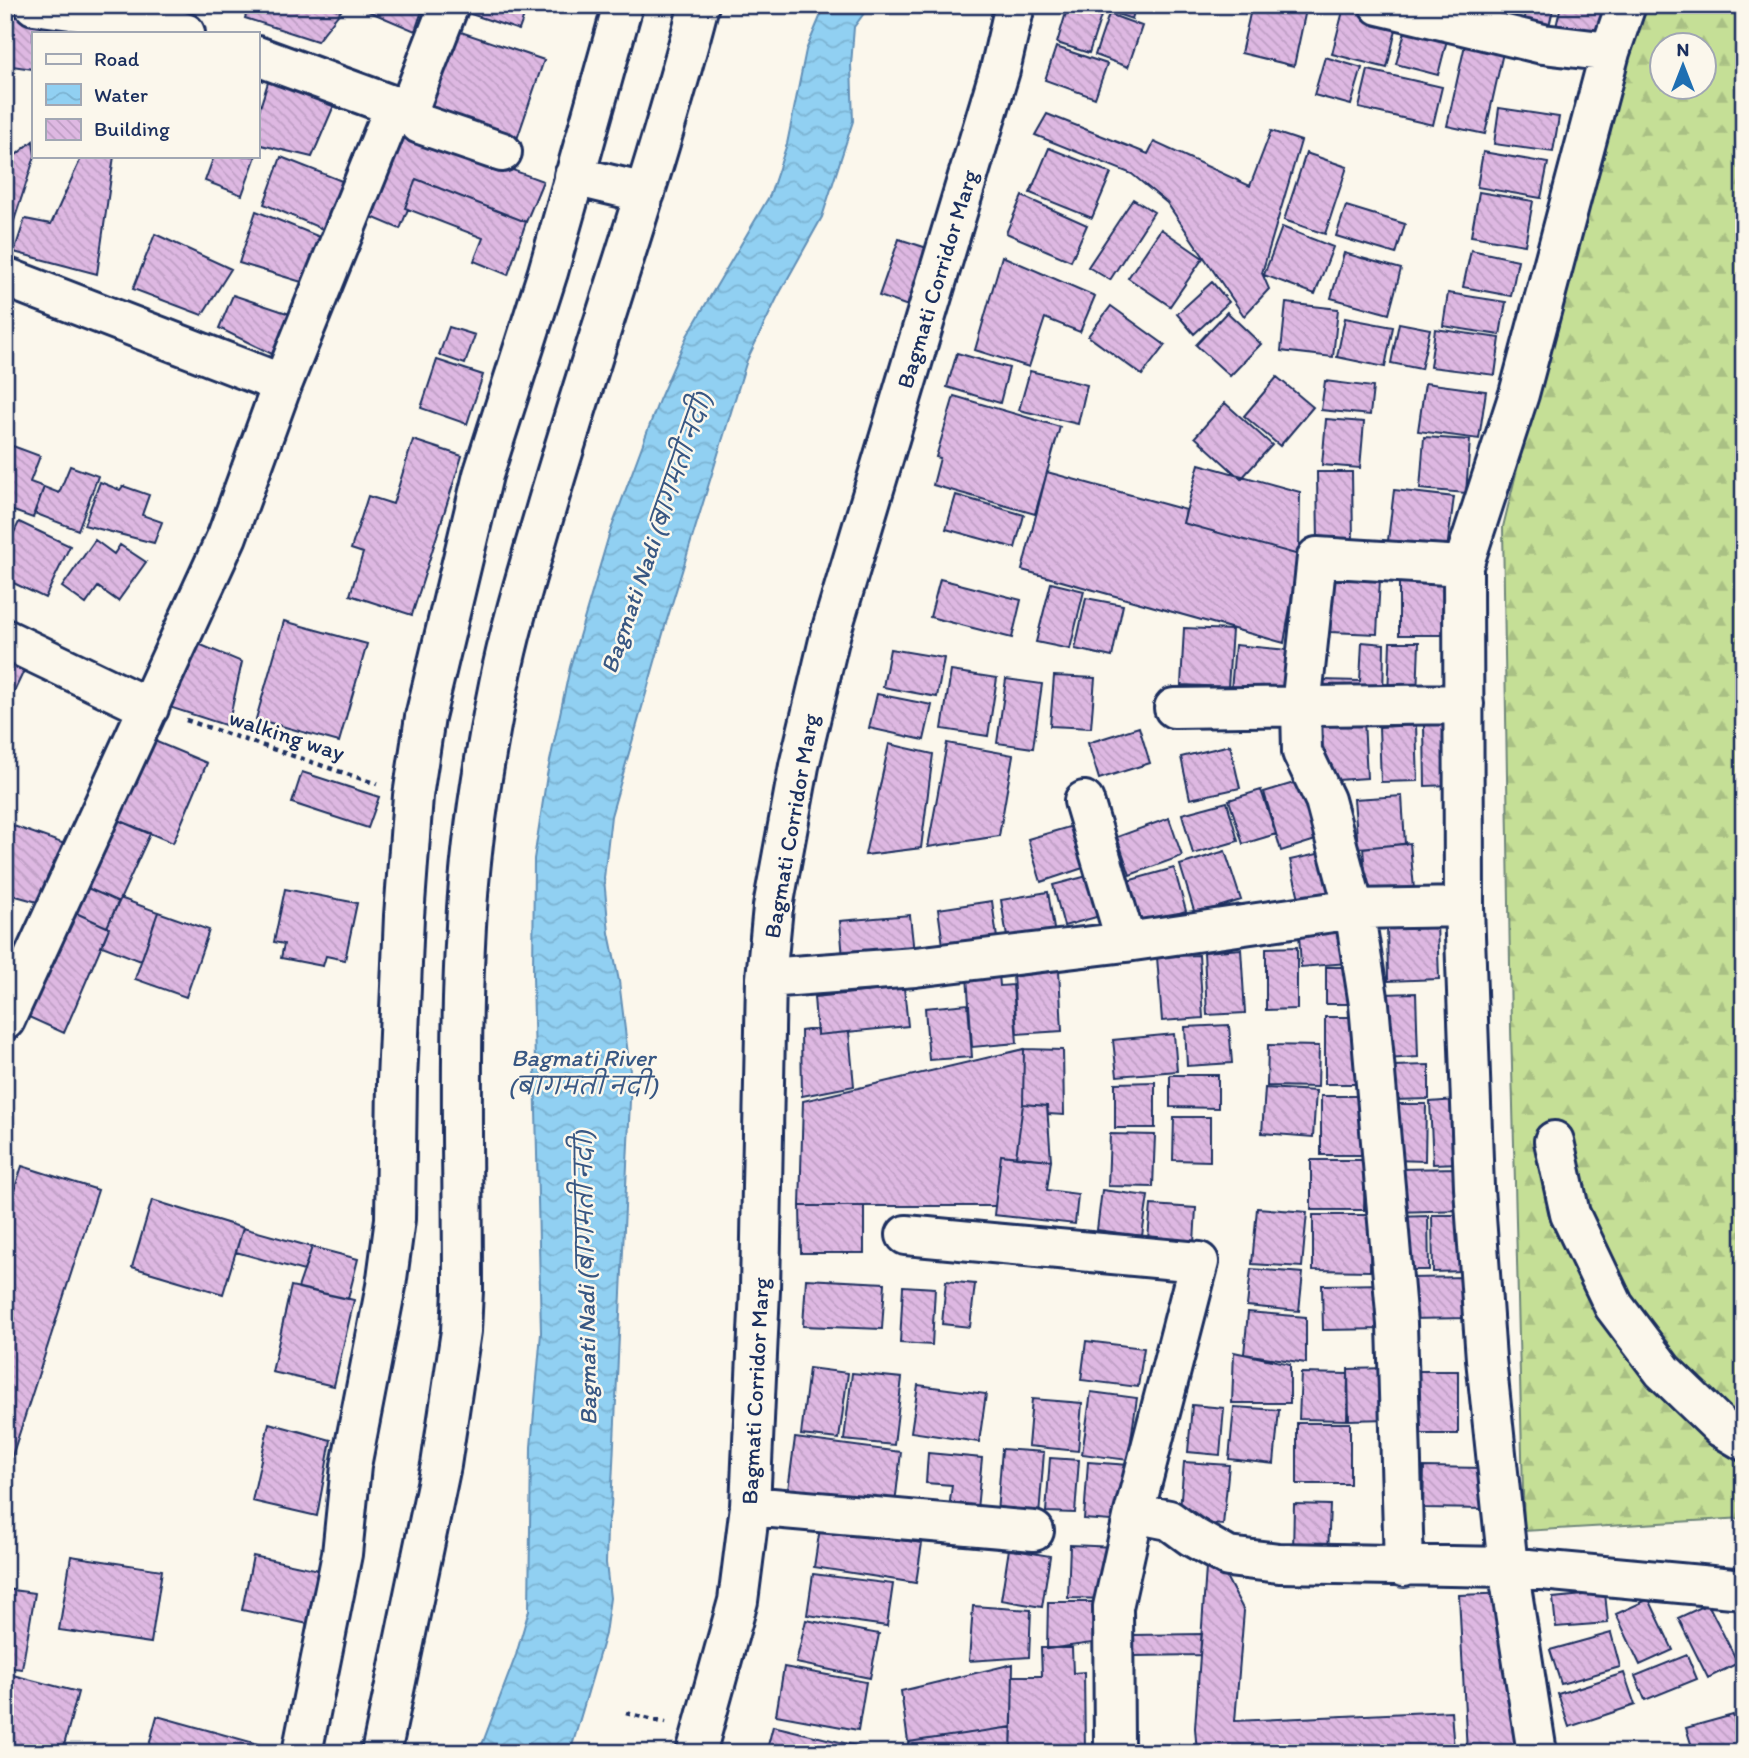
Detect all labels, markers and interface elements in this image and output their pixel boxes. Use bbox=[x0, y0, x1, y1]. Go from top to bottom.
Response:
legend bbox=[32, 32, 259, 158]
north arrow bbox=[1648, 32, 1718, 102]
text: N bbox=[1677, 38, 1689, 61]
text: Road bbox=[94, 46, 140, 71]
text: Water bbox=[94, 82, 148, 107]
text: Building bbox=[94, 116, 170, 141]
street label: Bagmati Corridor Marg bbox=[890, 166, 984, 392]
water label: Bagmati Nadi (बागमती नदी) bbox=[590, 386, 718, 677]
street label: walking way bbox=[226, 703, 349, 767]
street label: Bagmati Corridor Marg bbox=[757, 711, 825, 940]
water label: Bagmati River (बागमती नदी) bbox=[508, 1043, 659, 1100]
water label: Bagmati Nadi (बागमती नदी) bbox=[564, 1129, 603, 1426]
street label: Bagmati Corridor Marg bbox=[735, 1277, 775, 1505]

